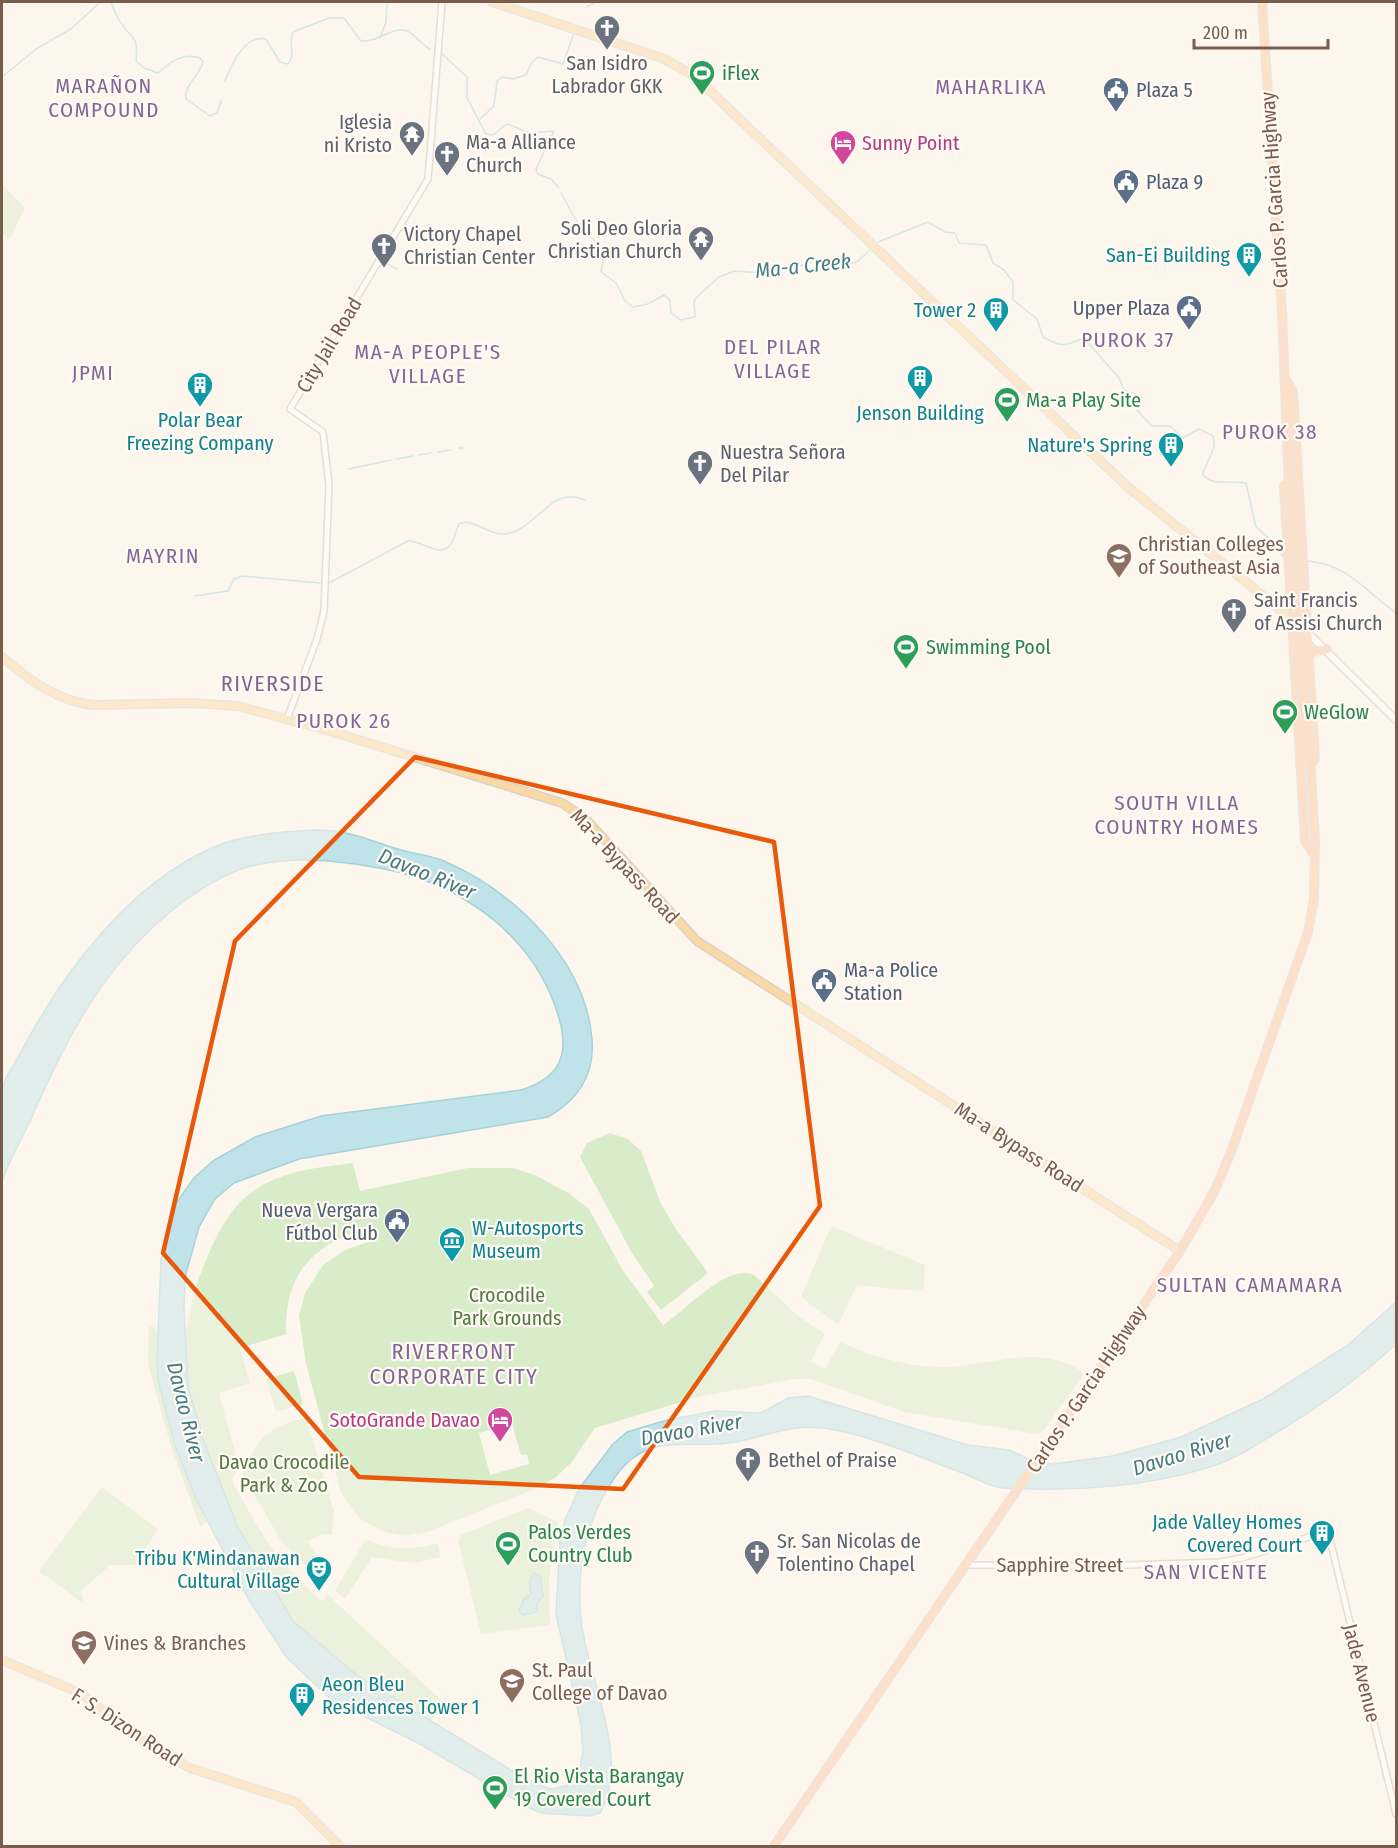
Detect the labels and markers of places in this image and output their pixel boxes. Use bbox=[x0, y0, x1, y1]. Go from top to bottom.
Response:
church icon: San Isidro Labrador GKK bbox=[592, 13, 622, 51]
place label: San Isidro Labrador GKK bbox=[552, 51, 663, 98]
sports icon: iFlex bbox=[687, 58, 717, 96]
place label: iFlex bbox=[722, 61, 759, 85]
public building icon: Plaza 5 bbox=[1101, 75, 1131, 113]
place label: Plaza 5 bbox=[1136, 78, 1193, 102]
place label: Iglesia ni Kristo bbox=[324, 110, 392, 157]
temple icon: Iglesia ni Kristo bbox=[397, 119, 427, 157]
hotel icon: Sunny Point bbox=[828, 128, 858, 166]
place label: Ma-a Alliance Church bbox=[466, 130, 576, 177]
place label: Sunny Point bbox=[862, 131, 960, 155]
church icon: Ma-a Alliance Church bbox=[432, 139, 462, 177]
public building icon: Plaza 9 bbox=[1111, 167, 1141, 205]
place label: Plaza 9 bbox=[1146, 170, 1203, 194]
place label: Soli Deo Gloria Christian Church bbox=[548, 216, 682, 263]
place label: Victory Chapel Christian Center bbox=[404, 222, 535, 269]
temple icon: Soli Deo Gloria Christian Church bbox=[686, 224, 716, 262]
church icon: Victory Chapel Christian Center bbox=[369, 231, 399, 269]
building icon: San-Ei Building bbox=[1234, 240, 1264, 278]
place label: San-Ei Building bbox=[1106, 243, 1231, 267]
public building icon: Upper Plaza bbox=[1174, 293, 1204, 331]
building icon: Tower 2 bbox=[981, 295, 1011, 333]
place label: Upper Plaza bbox=[1073, 296, 1170, 320]
place label: Tower 2 bbox=[914, 298, 976, 322]
building icon: Jenson Building bbox=[905, 363, 935, 401]
building icon: Polar Bear Freezing Company bbox=[185, 370, 215, 408]
sports icon: Ma-a Play Site bbox=[992, 385, 1022, 423]
place label: Ma-a Play Site bbox=[1026, 388, 1141, 412]
place label: Jenson Building bbox=[856, 401, 984, 425]
place label: Polar Bear Freezing Company bbox=[127, 408, 274, 455]
building icon: Nature's Spring bbox=[1156, 430, 1186, 468]
place label: Nature's Spring bbox=[1027, 433, 1153, 457]
place label: Nuestra Señora Del Pilar bbox=[720, 440, 845, 487]
church icon: Nuestra Señora Del Pilar bbox=[685, 448, 715, 486]
place label: Christian Colleges of Southeast Asia bbox=[1138, 532, 1284, 579]
school or university icon: Christian Colleges of Southeast Asia bbox=[1104, 541, 1134, 579]
place label: Saint Francis of Assisi Church bbox=[1254, 588, 1383, 635]
church icon: Saint Francis of Assisi Church bbox=[1219, 596, 1249, 634]
sports icon: Swimming Pool bbox=[891, 632, 921, 670]
place label: Swimming Pool bbox=[926, 635, 1051, 659]
sports icon: WeGlow bbox=[1270, 697, 1300, 735]
place label: WeGlow bbox=[1304, 700, 1369, 724]
place label: Ma-a Police Station bbox=[844, 958, 938, 1005]
public building icon: Ma-a Police Station bbox=[809, 966, 839, 1004]
place label: Nueva Vergara Fútbol Club bbox=[261, 1198, 378, 1245]
public building icon: Nueva Vergara Fútbol Club bbox=[382, 1206, 412, 1244]
place label: W-Autosports Museum bbox=[472, 1216, 584, 1263]
museum icon: W-Autosports Museum bbox=[437, 1225, 467, 1263]
hotel icon: SotoGrande Davao bbox=[485, 1405, 515, 1443]
place label: SotoGrande Davao bbox=[329, 1408, 480, 1432]
church icon: Bethel of Praise bbox=[733, 1445, 763, 1483]
place label: Bethel of Praise bbox=[768, 1448, 897, 1472]
place label: Jade Valley Homes Covered Court bbox=[1152, 1510, 1302, 1557]
building icon: Jade Valley Homes Covered Court bbox=[1307, 1518, 1337, 1556]
place label: Palos Verdes Country Club bbox=[528, 1520, 633, 1567]
sports icon: Palos Verdes Country Club bbox=[493, 1529, 523, 1567]
place label: Sr. San Nicolas de Tolentino Chapel bbox=[777, 1529, 921, 1576]
church icon: Sr. San Nicolas de Tolentino Chapel bbox=[742, 1538, 772, 1576]
place label: Tribu K'Mindanawan Cultural Village bbox=[135, 1546, 300, 1593]
theatre icon: Tribu K'Mindanawan Cultural Village bbox=[304, 1554, 334, 1592]
school or university icon: Vines & Branches bbox=[69, 1628, 99, 1666]
place label: Vines & Branches bbox=[104, 1631, 246, 1655]
place label: St. Paul College of Davao bbox=[532, 1658, 667, 1705]
school or university icon: St. Paul College of Davao bbox=[497, 1666, 527, 1704]
place label: Aeon Bleu Residences Tower 1 bbox=[322, 1672, 480, 1719]
building icon: Aeon Bleu Residences Tower 1 bbox=[287, 1680, 317, 1718]
place label: El Rio Vista Barangay 19 Covered Court bbox=[514, 1764, 684, 1811]
sports icon: El Rio Vista Barangay 19 Covered Court bbox=[480, 1773, 510, 1811]

